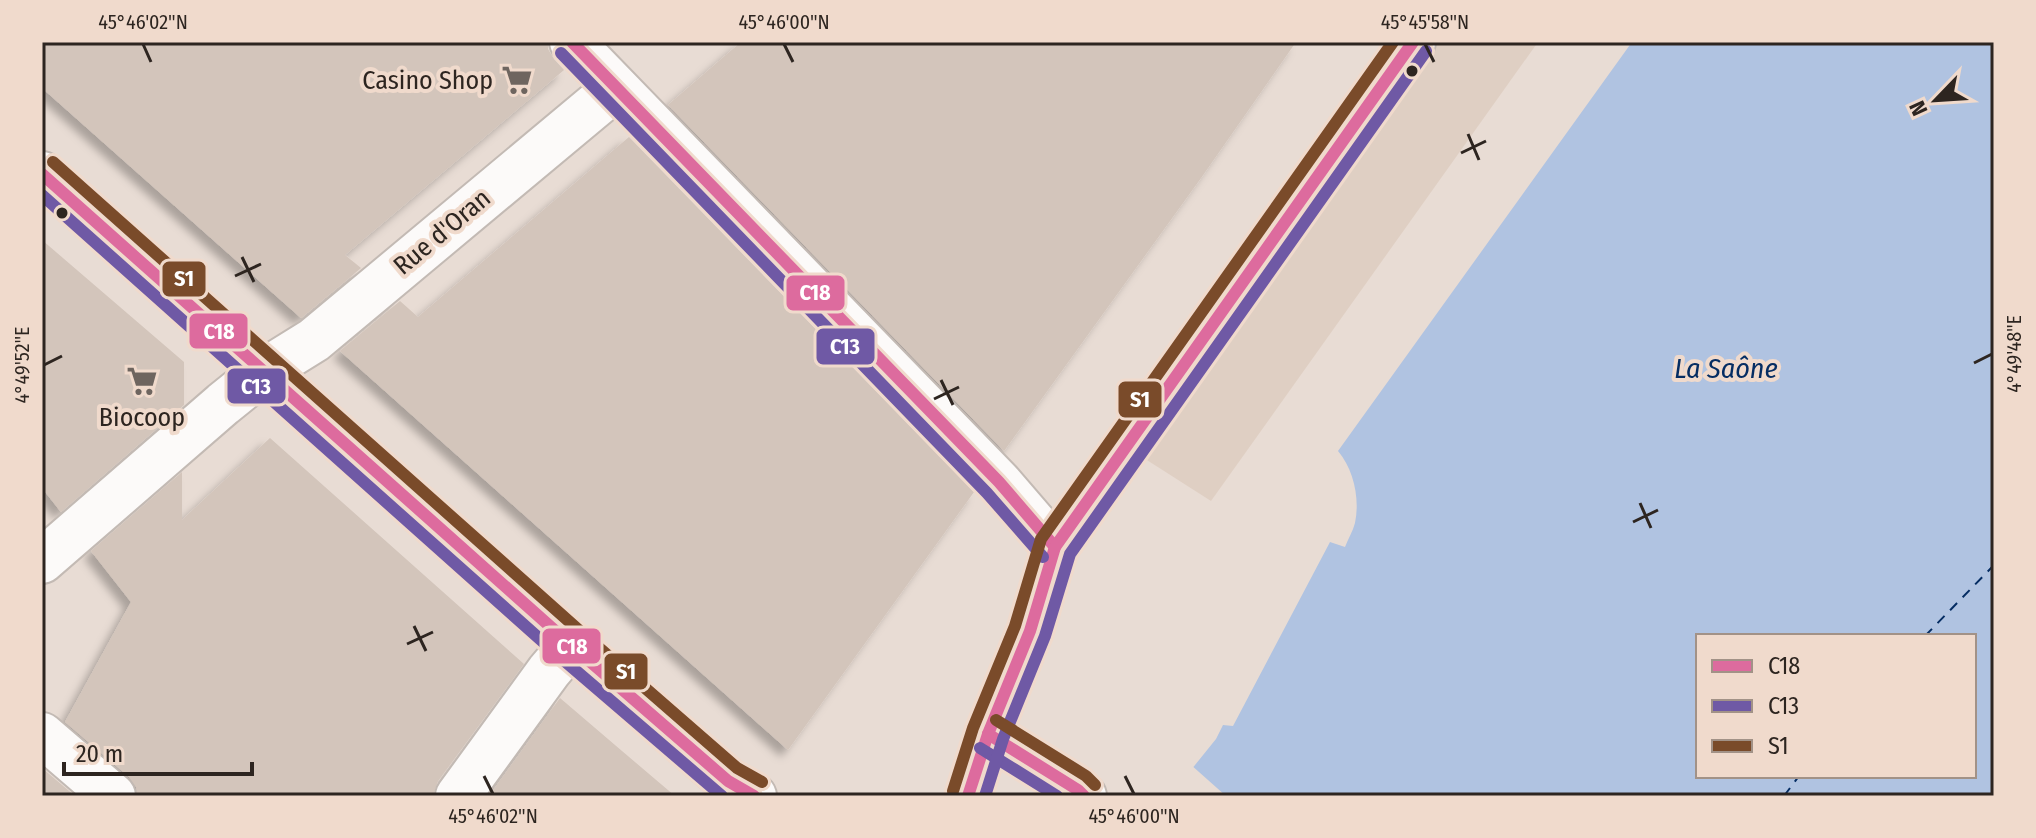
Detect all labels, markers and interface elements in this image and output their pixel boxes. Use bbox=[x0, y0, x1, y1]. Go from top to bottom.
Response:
text: 45°46'02"N bbox=[98, 10, 188, 34]
text: 45°46'00"N bbox=[738, 10, 830, 34]
text: 45°45'58"N bbox=[1381, 10, 1469, 34]
north arrow bbox=[1896, 60, 1976, 140]
supermarket icon: Casino Shop bbox=[500, 63, 534, 97]
unlabelled marker bbox=[1404, 63, 1420, 79]
place label: Casino Shop bbox=[362, 65, 493, 96]
text: N bbox=[1903, 97, 1933, 120]
street label: Rue d'Oran bbox=[387, 183, 497, 281]
unlabelled marker bbox=[54, 205, 70, 221]
line badge: S1 bbox=[161, 260, 207, 298]
text: S1 bbox=[174, 265, 194, 292]
line badge: C18 bbox=[785, 274, 846, 312]
text: C18 bbox=[799, 279, 831, 306]
line badge: C18 bbox=[188, 312, 249, 350]
text: 4°49'48"E bbox=[2002, 315, 2026, 393]
text: C18 bbox=[203, 318, 235, 345]
text: 4°49'52"E bbox=[10, 327, 34, 403]
line badge: C13 bbox=[815, 327, 876, 366]
text: C13 bbox=[830, 333, 860, 360]
water label: La Saône bbox=[1674, 352, 1778, 385]
supermarket icon: Biocoop bbox=[125, 364, 159, 398]
line badge: C13 bbox=[226, 367, 287, 405]
text: C13 bbox=[241, 373, 271, 400]
line badge: S1 bbox=[1117, 380, 1163, 419]
text: S1 bbox=[1130, 386, 1150, 413]
place label: Biocoop bbox=[99, 402, 185, 433]
line badge: C18 bbox=[541, 627, 602, 665]
text: C18 bbox=[556, 633, 588, 660]
legend bbox=[1696, 634, 1976, 778]
line badge: S1 bbox=[603, 652, 649, 691]
text: C18 bbox=[1768, 652, 1800, 680]
text: S1 bbox=[616, 658, 636, 685]
text: C13 bbox=[1768, 692, 1799, 720]
scale bar bbox=[64, 726, 252, 776]
text: S1 bbox=[1768, 732, 1789, 760]
text: 20 m bbox=[76, 740, 123, 768]
text: 45°46'02"N bbox=[448, 804, 538, 828]
text: 45°46'00"N bbox=[1088, 804, 1180, 828]

